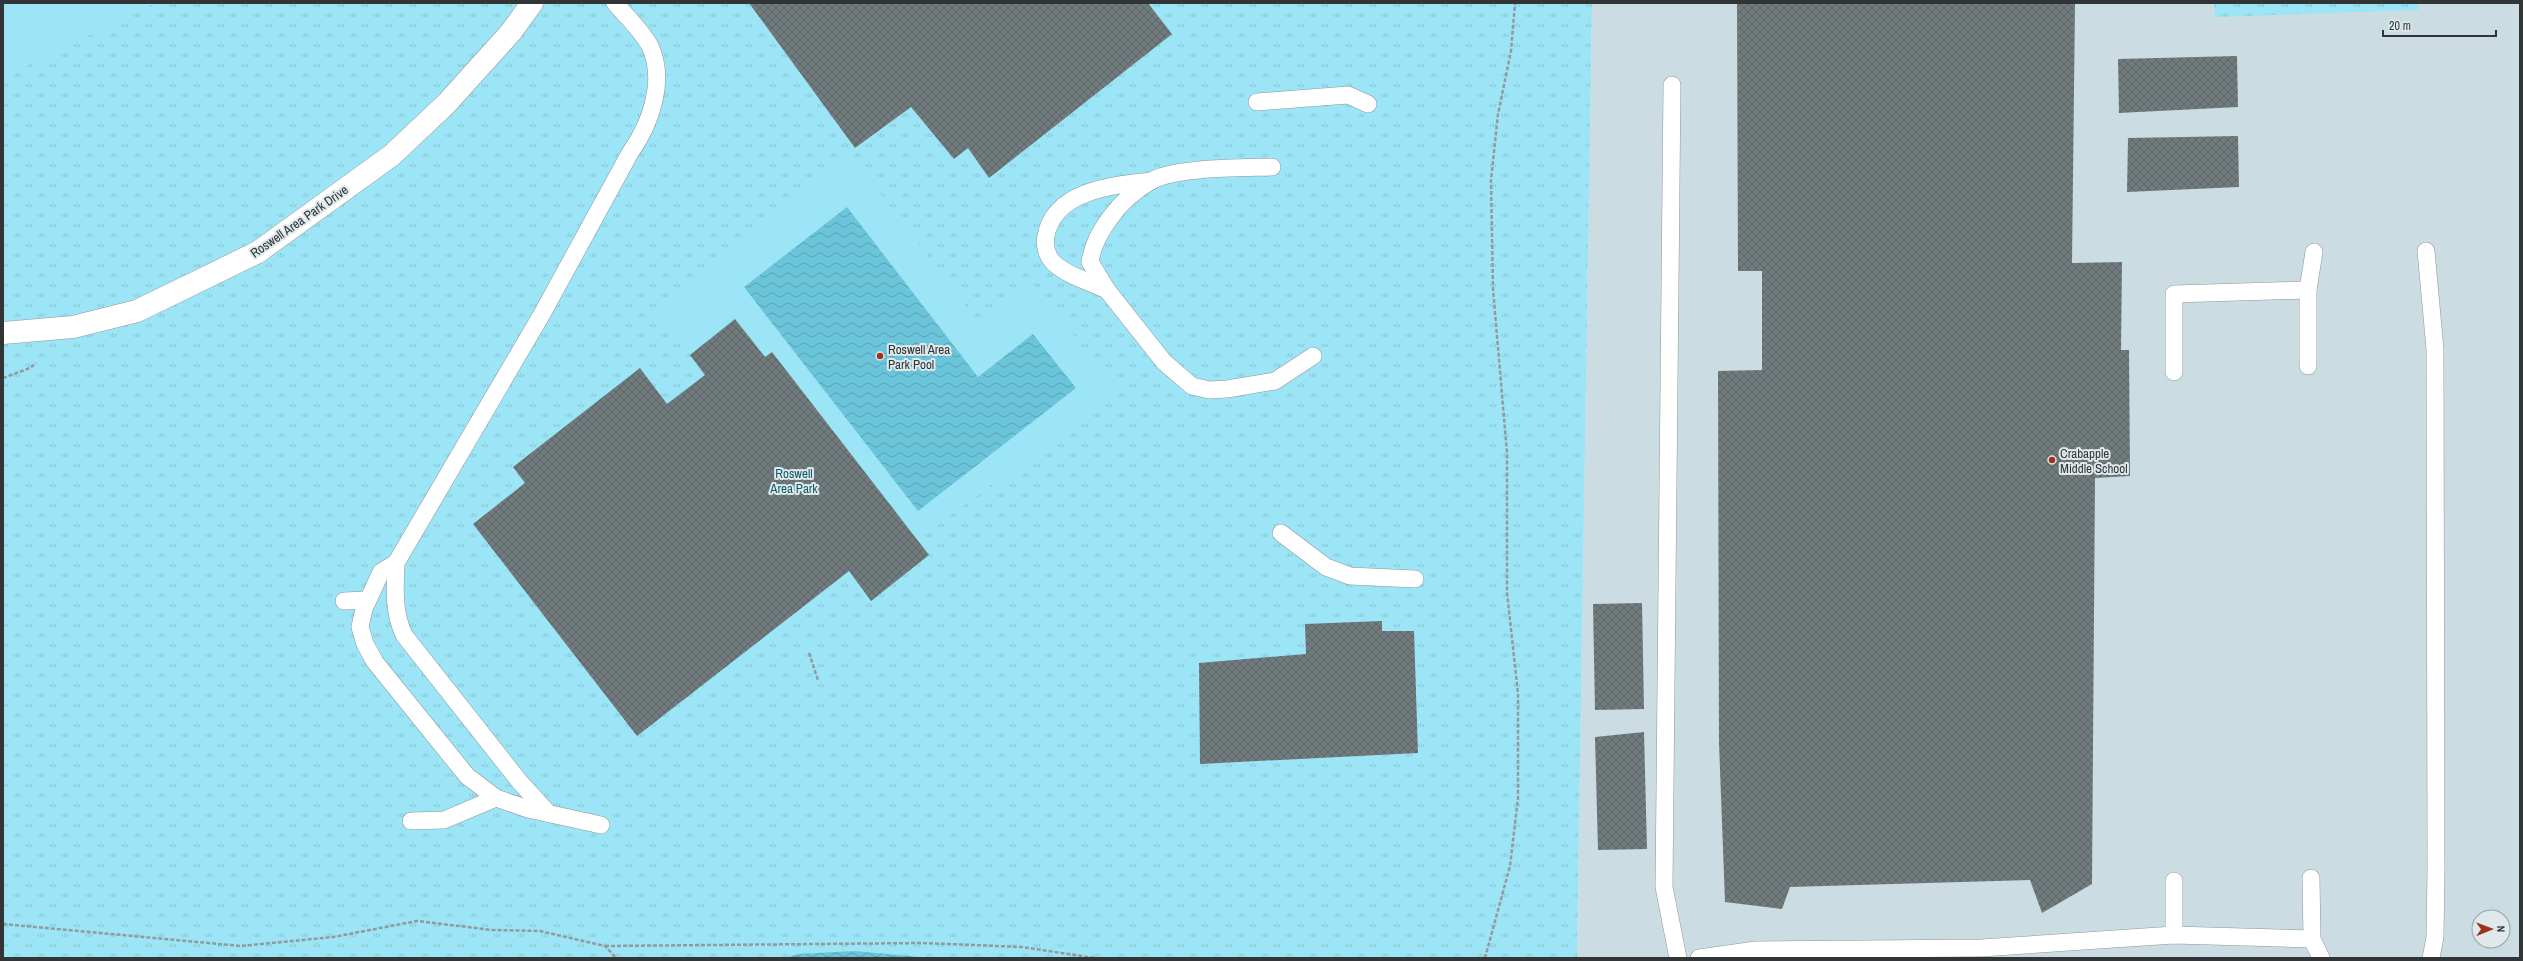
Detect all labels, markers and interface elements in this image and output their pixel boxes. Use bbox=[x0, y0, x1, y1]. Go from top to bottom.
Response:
scale bar bbox=[2383, 12, 2496, 38]
text: 20 m bbox=[2389, 18, 2411, 34]
street label: Roswell Area Park Drive bbox=[247, 181, 352, 262]
place label: Roswell Area Park Pool bbox=[888, 341, 950, 373]
marker: Roswell Area Park Pool bbox=[875, 351, 885, 361]
place label: Crabapple Middle School bbox=[2060, 445, 2128, 477]
marker: Crabapple Middle School bbox=[2047, 455, 2057, 465]
park label: Roswell Area Park bbox=[769, 465, 818, 497]
north arrow bbox=[2471, 909, 2511, 949]
text: N bbox=[2494, 925, 2508, 932]

